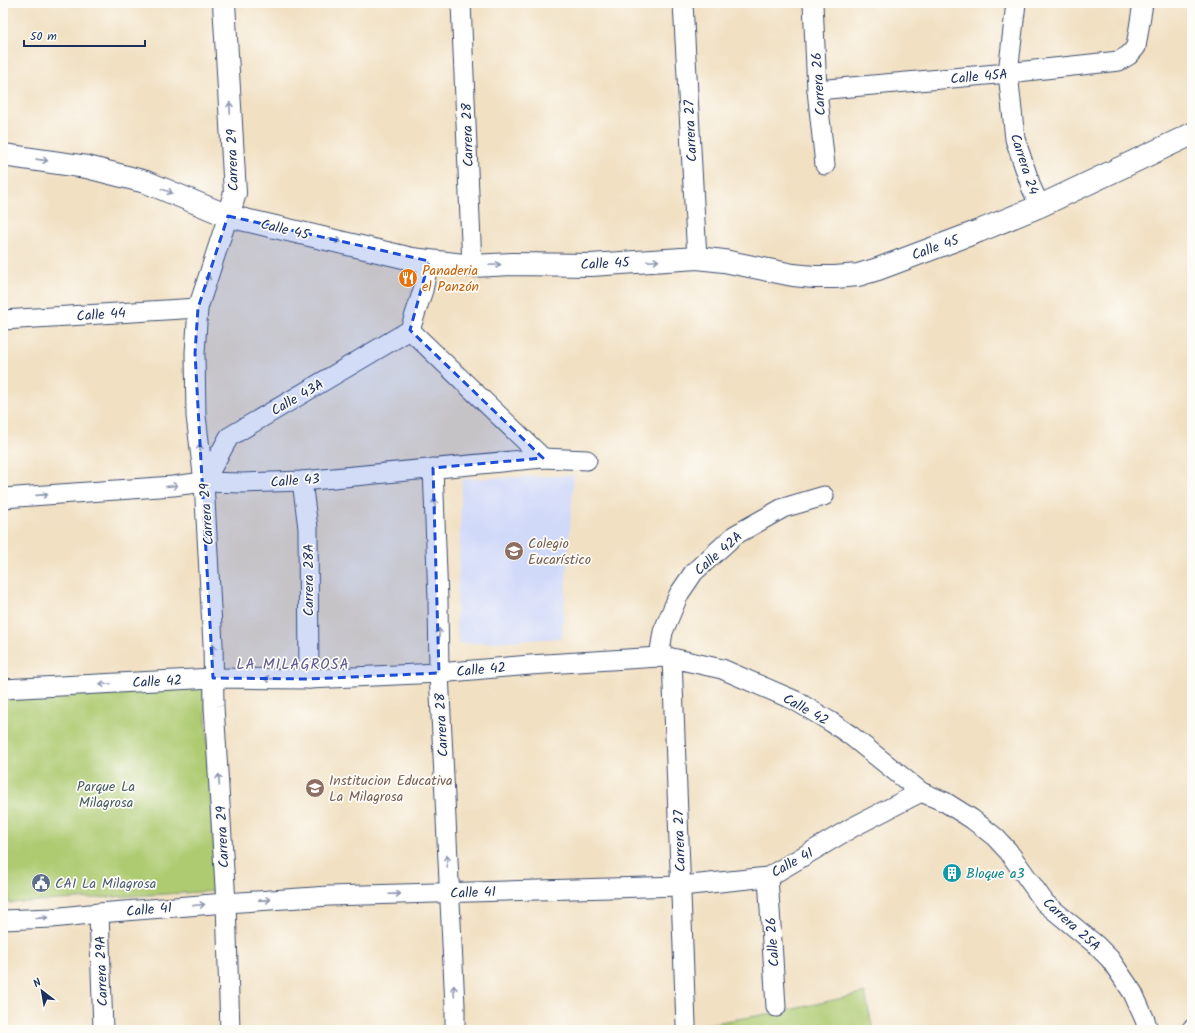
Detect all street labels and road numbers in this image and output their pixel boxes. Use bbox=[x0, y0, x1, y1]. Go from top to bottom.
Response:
street label: Carrera 26 bbox=[806, 52, 832, 116]
street label: Calle 45A bbox=[949, 64, 1009, 90]
street label: Carrera 27 bbox=[678, 99, 704, 162]
street label: Carrera 28 bbox=[456, 102, 480, 167]
street label: Carrera 29 bbox=[221, 128, 245, 191]
street label: Carrera 24 bbox=[1004, 131, 1044, 198]
street label: Calle 45 bbox=[258, 214, 313, 247]
street label: Calle 45 bbox=[909, 229, 963, 267]
street label: Calle 45 bbox=[580, 252, 632, 276]
street label: Calle 44 bbox=[76, 302, 127, 328]
street label: Calle 43A bbox=[267, 374, 328, 422]
street label: Calle 43 bbox=[270, 468, 320, 494]
street label: Carrera 29 bbox=[194, 482, 220, 546]
street label: Calle 42A bbox=[690, 526, 748, 581]
street label: Carrera 28A bbox=[298, 544, 320, 616]
street label: Calle 42 bbox=[455, 657, 507, 683]
street label: Calle 42 bbox=[132, 670, 182, 694]
street label: Calle 42 bbox=[779, 688, 833, 732]
street label: Carrera 28 bbox=[429, 692, 455, 757]
street label: Carrera 29 bbox=[210, 805, 236, 869]
street label: Carrera 27 bbox=[668, 809, 692, 872]
street label: Calle 41 bbox=[767, 842, 818, 884]
street label: Calle 41 bbox=[450, 881, 496, 905]
street label: Carrera 25A bbox=[1037, 893, 1105, 957]
street label: Calle 41 bbox=[125, 897, 173, 923]
street label: Calle 26 bbox=[760, 916, 786, 967]
street label: Carrera 29A bbox=[90, 935, 114, 1007]

